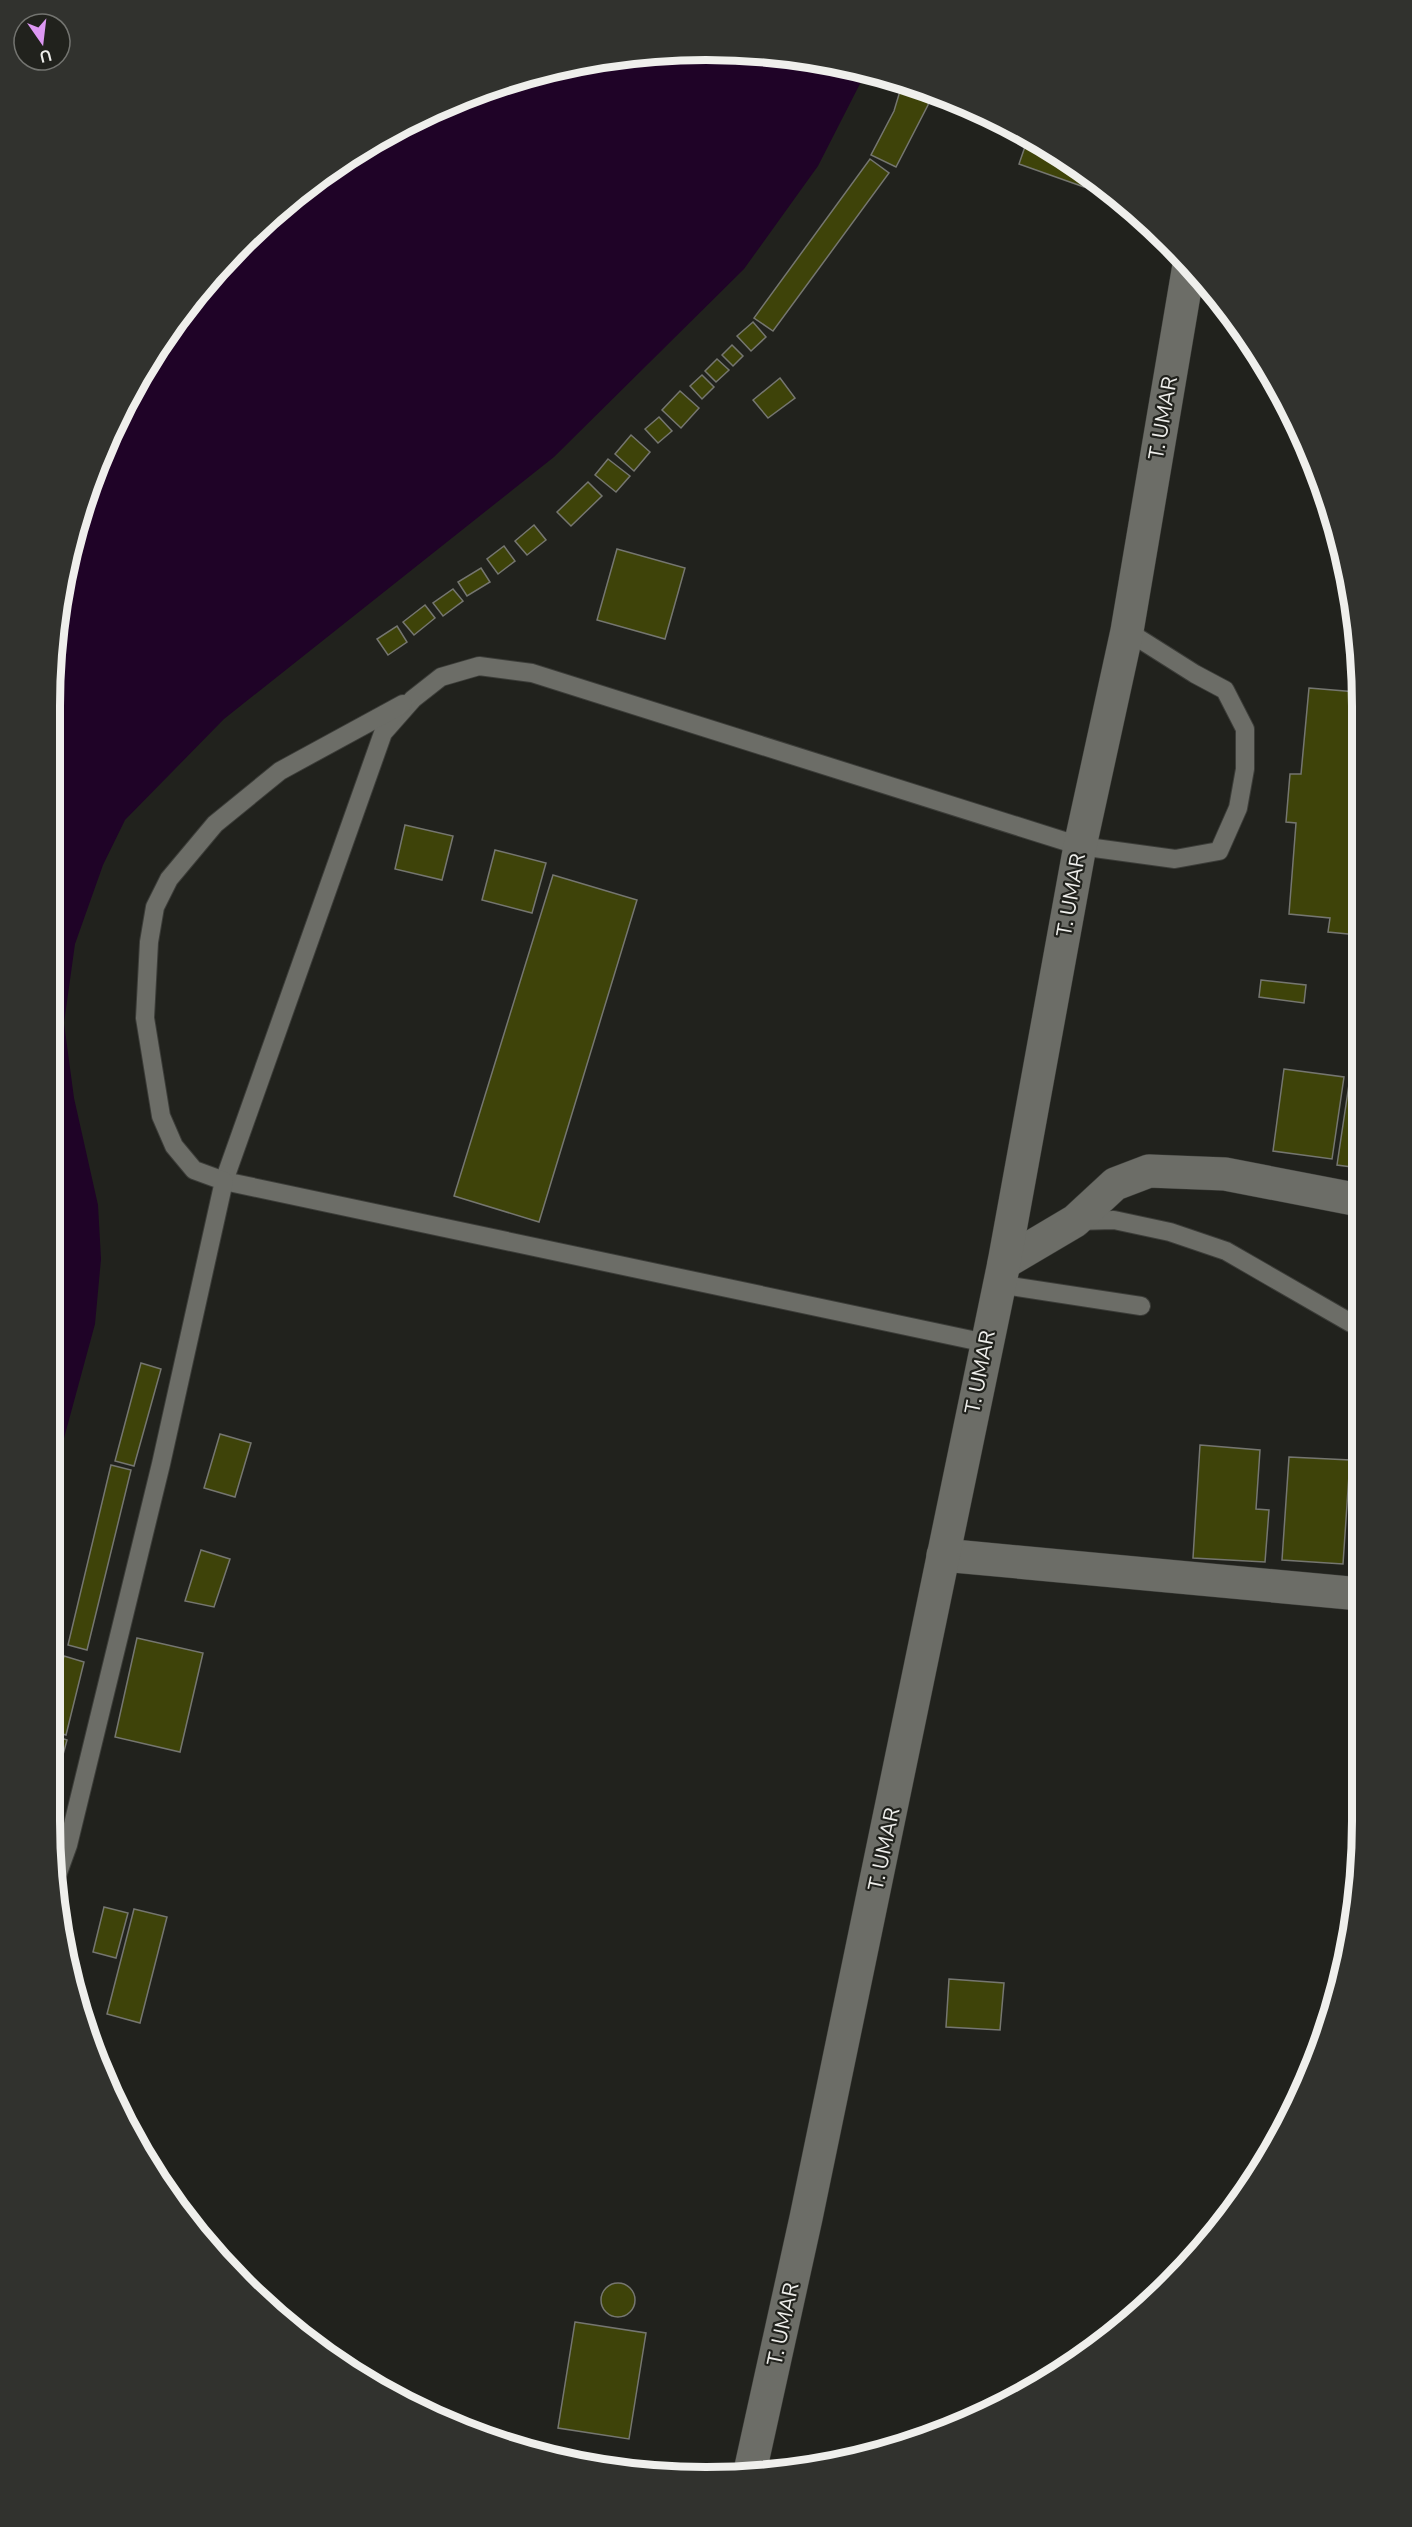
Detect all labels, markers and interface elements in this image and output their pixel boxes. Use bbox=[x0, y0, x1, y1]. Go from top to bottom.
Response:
north arrow bbox=[12, 12, 72, 72]
text: U bbox=[37, 43, 54, 68]
street label: T. UMAR bbox=[1142, 374, 1184, 462]
street label: T. UMAR bbox=[1050, 851, 1092, 939]
street label: T. UMAR bbox=[958, 1328, 1002, 1416]
street label: T. UMAR bbox=[862, 1805, 906, 1893]
street label: T. UMAR bbox=[761, 2280, 805, 2368]

